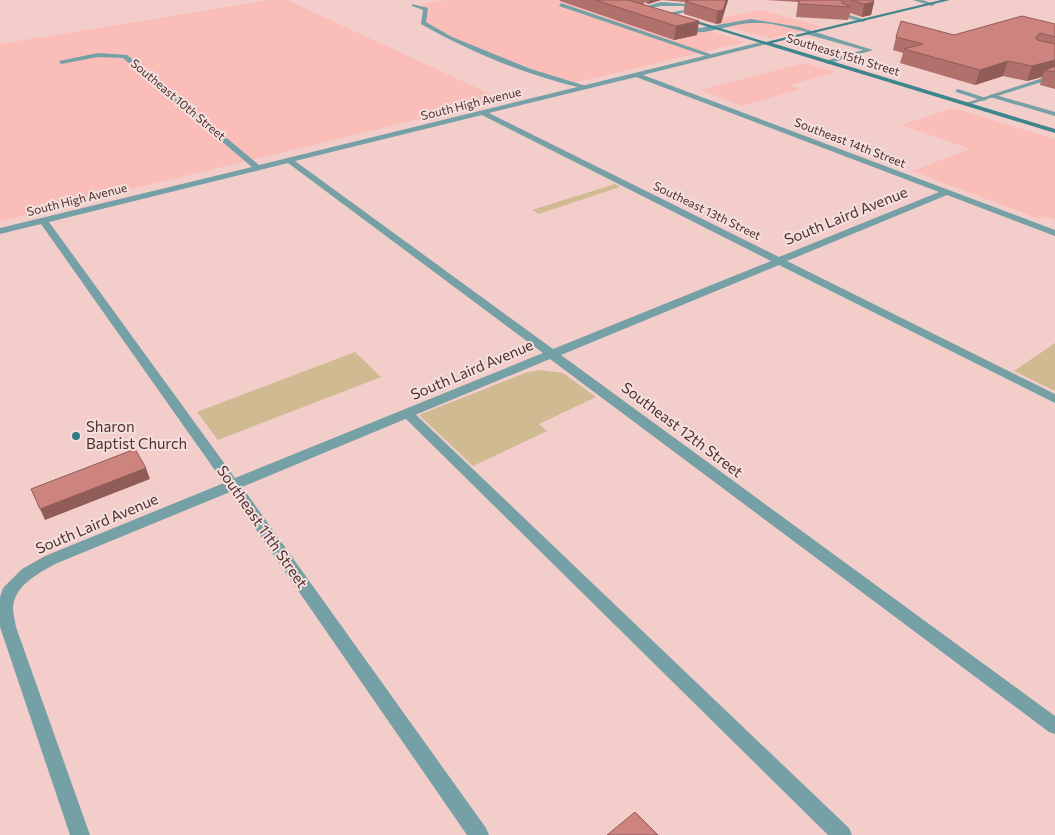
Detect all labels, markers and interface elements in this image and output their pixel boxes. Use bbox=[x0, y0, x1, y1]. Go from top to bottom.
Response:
street label: Southeast 15th Street bbox=[785, 30, 902, 78]
street label: Southeast 10th Street bbox=[129, 56, 229, 143]
street label: South High Avenue bbox=[419, 84, 522, 122]
street label: Southeast 14th Street bbox=[793, 114, 908, 170]
street label: Southeast 13th Street bbox=[651, 178, 764, 242]
street label: South High Avenue bbox=[25, 180, 128, 218]
street label: South Laird Avenue bbox=[781, 182, 910, 248]
street label: South Laird Avenue bbox=[408, 335, 536, 403]
street label: Southeast 12th Street bbox=[618, 378, 747, 481]
place label: Sharon Baptist Church bbox=[86, 417, 187, 452]
marker: Sharon Baptist Church bbox=[70, 430, 82, 442]
street label: Southeast 11th Street bbox=[214, 462, 312, 591]
street label: South Laird Avenue bbox=[33, 489, 161, 557]

